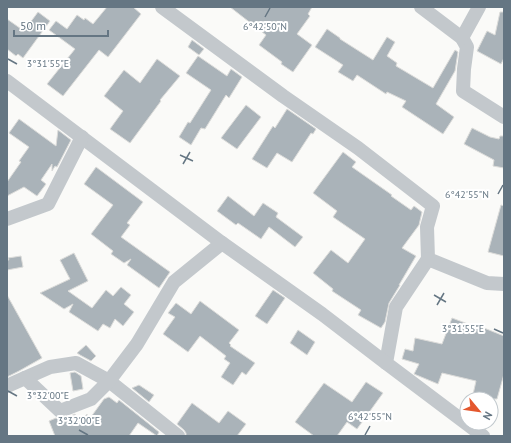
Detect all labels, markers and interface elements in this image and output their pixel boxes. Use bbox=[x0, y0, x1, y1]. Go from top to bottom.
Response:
scale bar bbox=[14, 12, 108, 38]
text: 50 m bbox=[20, 18, 46, 33]
text: 6°42'50"N bbox=[243, 20, 287, 33]
text: 3°31'55"E bbox=[27, 57, 69, 70]
text: 6°42'55"N bbox=[445, 188, 489, 201]
text: 3°31'55"E bbox=[442, 322, 484, 335]
text: 3°32'00"E bbox=[27, 389, 69, 402]
north arrow bbox=[459, 391, 499, 431]
text: N bbox=[480, 409, 496, 422]
text: 6°42'55"N bbox=[348, 410, 392, 423]
text: 3°32'00"E bbox=[58, 414, 100, 427]

